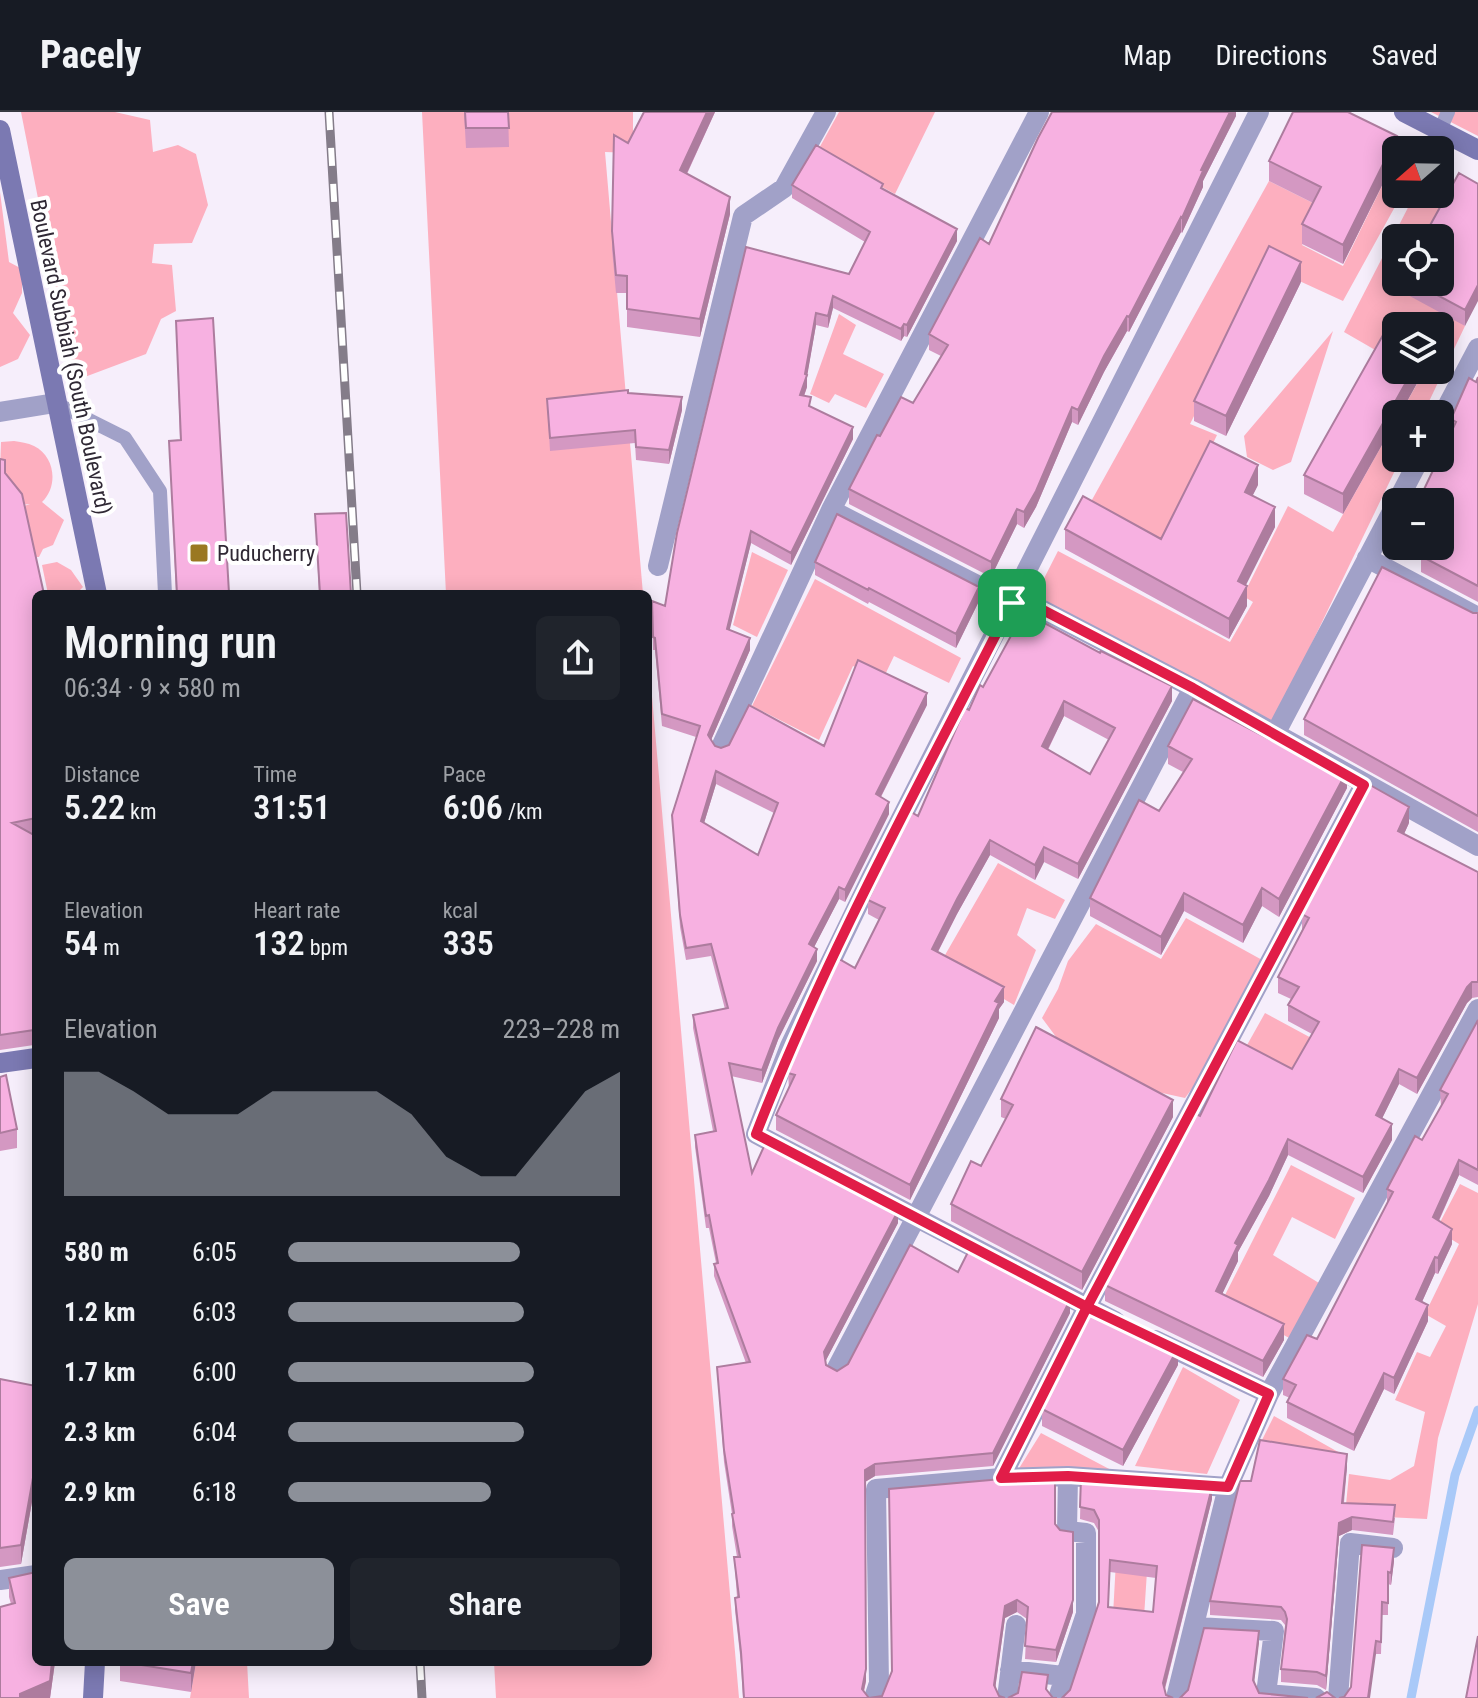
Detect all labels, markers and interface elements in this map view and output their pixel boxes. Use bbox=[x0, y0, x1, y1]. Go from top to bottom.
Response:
text: Pacely bbox=[40, 33, 141, 77]
text: Map bbox=[1123, 39, 1172, 72]
text: Directions bbox=[1216, 39, 1327, 72]
text: Saved bbox=[1371, 39, 1438, 72]
north arrow bbox=[1382, 136, 1454, 208]
map controls bbox=[1382, 136, 1454, 560]
street label: Boulevard Subbiah (South Boulevard) bbox=[24, 197, 117, 517]
button: locate bbox=[1382, 224, 1454, 296]
button: layers bbox=[1382, 312, 1454, 384]
button: + bbox=[1382, 400, 1454, 472]
button: − bbox=[1382, 488, 1454, 560]
place label: Puducherry bbox=[217, 541, 315, 566]
marker: Puducherry bbox=[188, 542, 210, 564]
pin bbox=[978, 569, 1046, 637]
icon: arrive bbox=[990, 581, 1034, 625]
button: share bbox=[536, 616, 620, 700]
text: Morning run bbox=[64, 617, 277, 669]
text: 06:34 · 9 × 580 m bbox=[64, 673, 241, 703]
text: Distance bbox=[64, 762, 140, 787]
text: Time bbox=[253, 762, 297, 787]
text: Pace bbox=[443, 762, 486, 787]
text: 5.22 bbox=[64, 787, 125, 827]
text: 31:51 bbox=[253, 787, 331, 827]
text: 6:06 bbox=[443, 787, 503, 827]
text: km bbox=[125, 799, 157, 824]
text: /km bbox=[503, 799, 543, 824]
text: Elevation bbox=[64, 898, 143, 923]
text: Heart rate bbox=[253, 898, 340, 923]
text: kcal bbox=[443, 898, 478, 923]
text: 54 bbox=[64, 923, 98, 963]
text: 132 bbox=[253, 923, 305, 963]
text: 335 bbox=[443, 923, 494, 963]
text: m bbox=[98, 935, 120, 960]
text: bpm bbox=[305, 935, 348, 960]
text: Elevation bbox=[64, 1014, 158, 1044]
text: 223–228 m bbox=[503, 1014, 620, 1044]
text: 580 m bbox=[64, 1237, 129, 1267]
text: 6:05 bbox=[192, 1237, 237, 1267]
text: 1.2 km bbox=[64, 1297, 136, 1327]
text: 6:03 bbox=[192, 1297, 237, 1327]
text: 1.7 km bbox=[64, 1357, 136, 1387]
text: 6:00 bbox=[192, 1357, 237, 1387]
text: 2.3 km bbox=[64, 1417, 136, 1447]
text: 6:04 bbox=[192, 1417, 237, 1447]
text: 2.9 km bbox=[64, 1477, 136, 1507]
text: 6:18 bbox=[192, 1477, 237, 1507]
button: Save bbox=[64, 1558, 334, 1650]
button: Share bbox=[350, 1558, 620, 1650]

